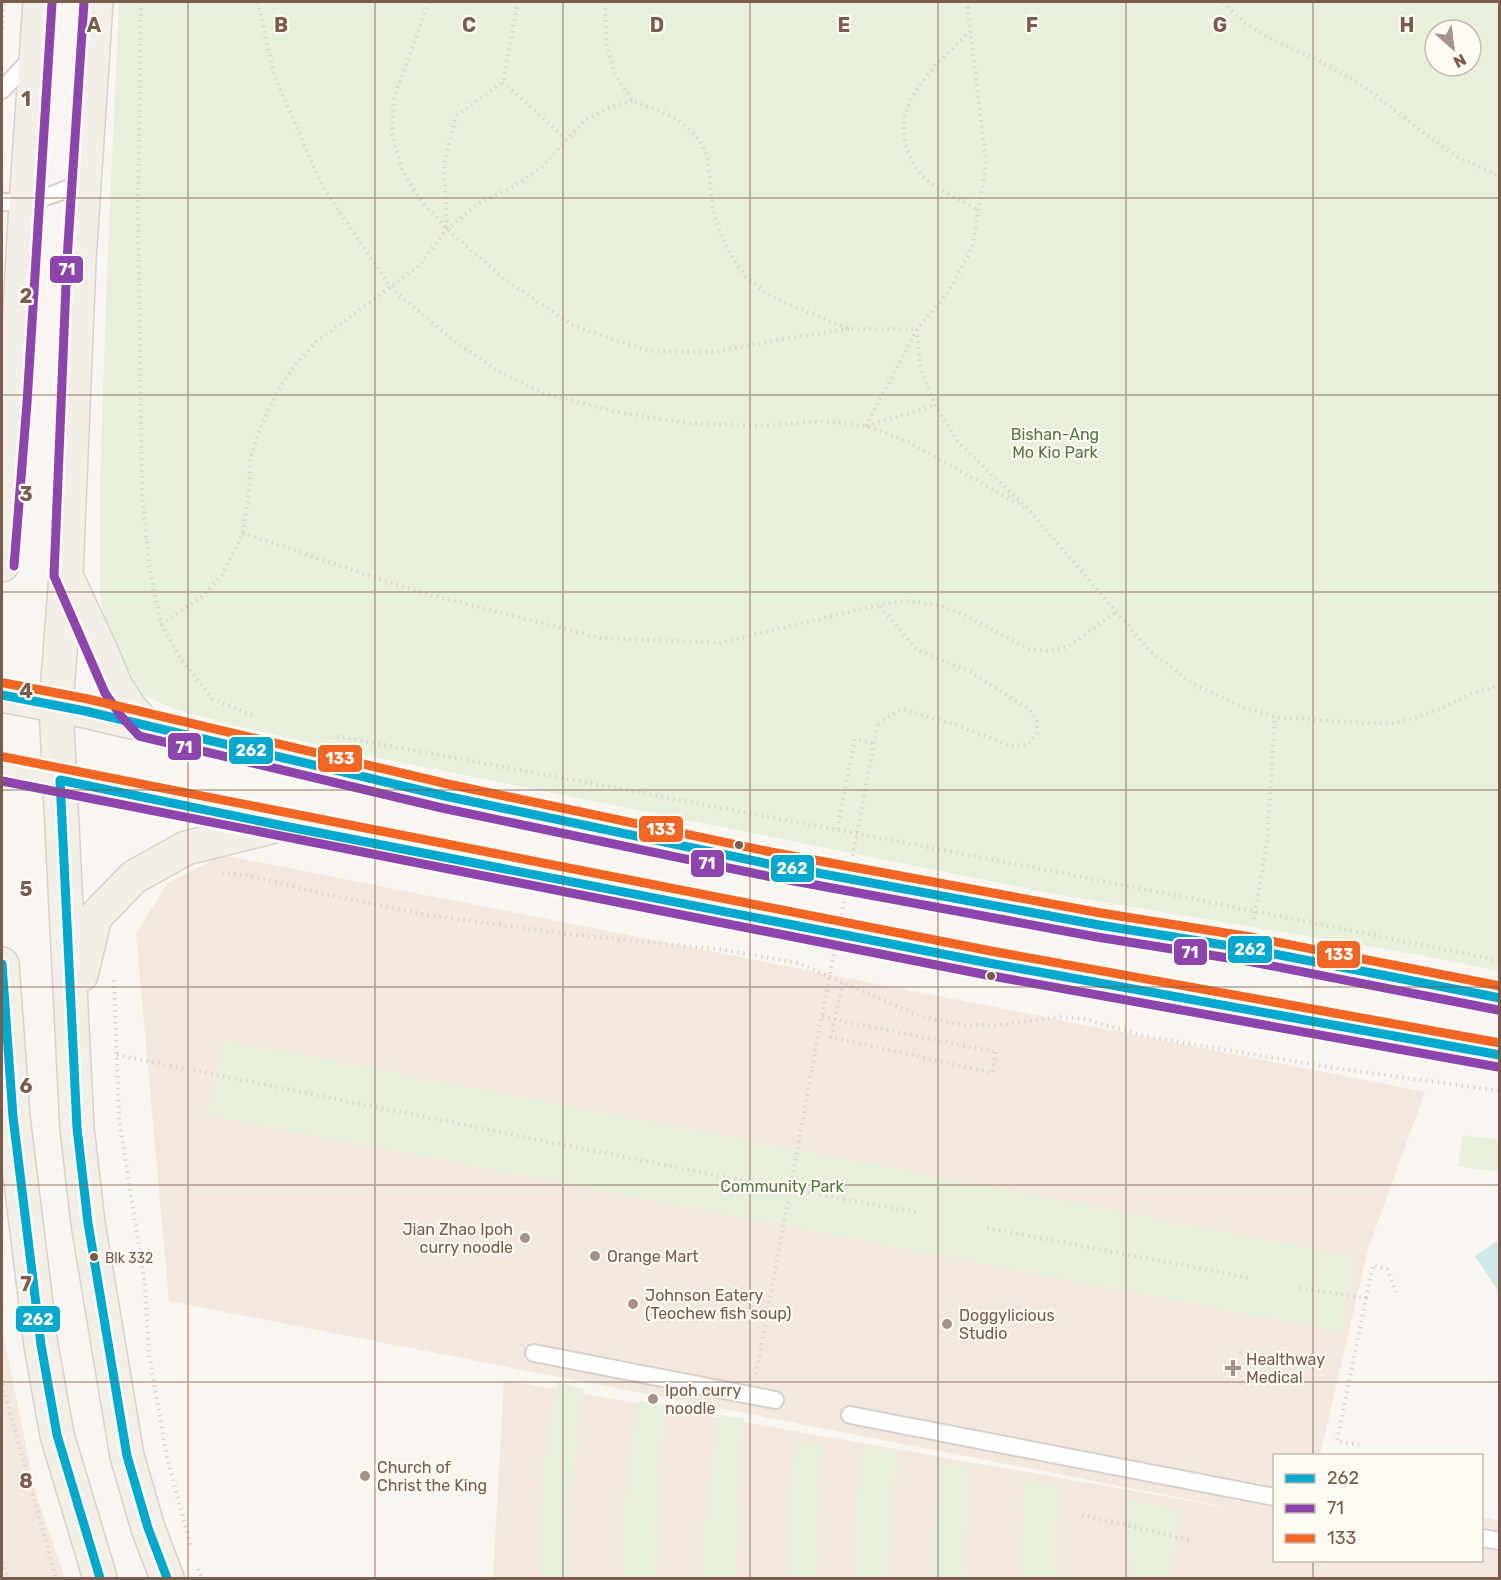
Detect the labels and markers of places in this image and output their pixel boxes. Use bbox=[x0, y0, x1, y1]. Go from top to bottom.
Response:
unlabelled marker bbox=[733, 839, 745, 851]
unlabelled marker bbox=[985, 970, 997, 982]
place label: Jian Zhao Ipoh curry noodle bbox=[402, 1220, 513, 1257]
marker: Jian Zhao Ipoh curry noodle bbox=[518, 1231, 532, 1245]
place label: Orange Mart bbox=[607, 1247, 699, 1266]
marker: Orange Mart bbox=[588, 1249, 602, 1263]
place label: Blk 332 bbox=[105, 1250, 153, 1267]
marker: Blk 332 bbox=[88, 1251, 100, 1263]
place label: Johnson Eatery (Teochew fish soup) bbox=[645, 1286, 792, 1323]
marker: Johnson Eatery (Teochew fish soup) bbox=[626, 1297, 640, 1311]
place label: Doggylicious Studio bbox=[959, 1306, 1055, 1343]
marker: Doggylicious Studio bbox=[940, 1317, 954, 1331]
place label: Healthway Medical bbox=[1246, 1350, 1325, 1387]
marker: Healthway Medical bbox=[1224, 1359, 1242, 1377]
place label: Ipoh curry noodle bbox=[665, 1381, 741, 1418]
marker: Ipoh curry noodle bbox=[646, 1392, 660, 1406]
place label: Church of Christ the King bbox=[377, 1458, 487, 1495]
marker: Church of Christ the King bbox=[358, 1469, 372, 1483]

